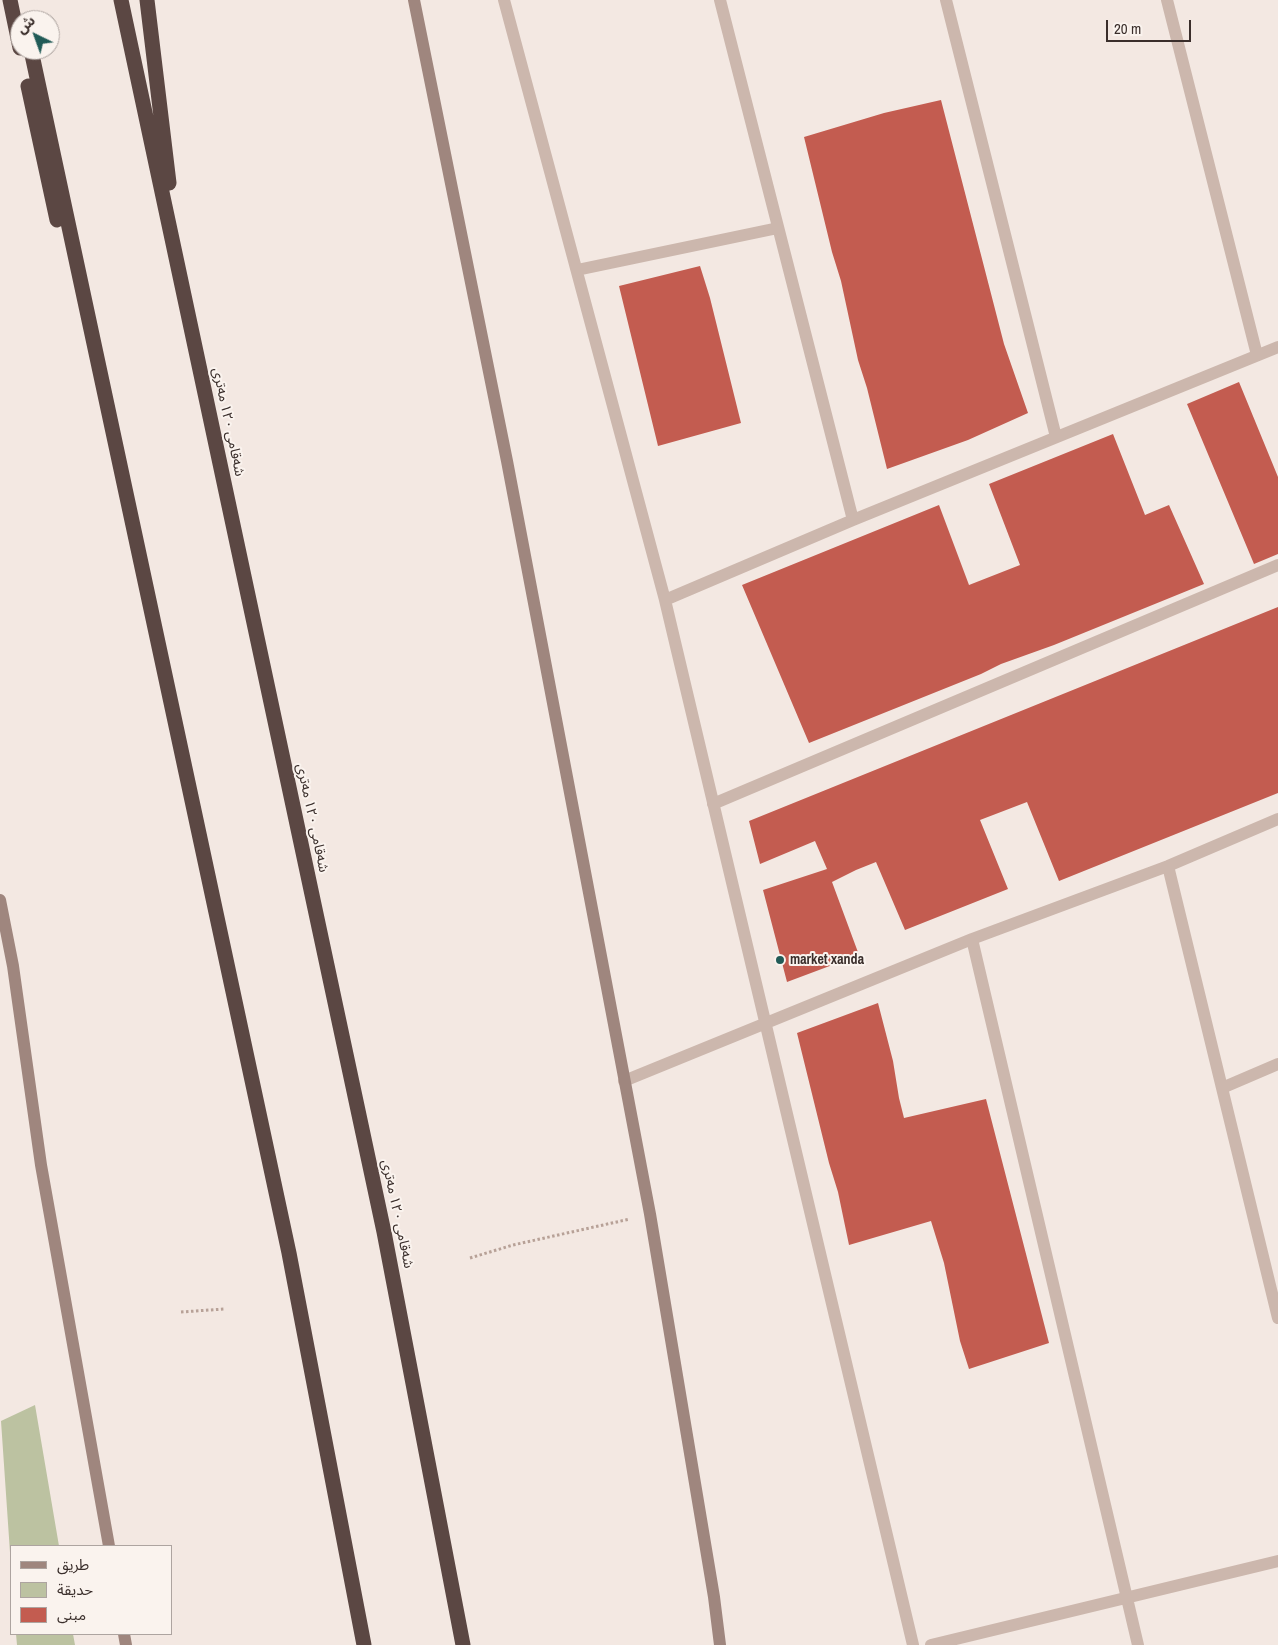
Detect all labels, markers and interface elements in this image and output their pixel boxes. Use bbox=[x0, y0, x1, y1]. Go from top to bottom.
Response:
north arrow bbox=[10, 10, 60, 60]
scale bar bbox=[1108, 10, 1193, 42]
text: ش bbox=[12, 11, 39, 38]
text: 20 m bbox=[1114, 18, 1141, 39]
street label: شەقامی ١٢٠ مەتری bbox=[208, 366, 248, 478]
street label: شەقامی ١٢٠ مەتری bbox=[292, 762, 332, 874]
place label: market xanda bbox=[790, 952, 864, 968]
marker: market xanda bbox=[774, 954, 786, 966]
street label: شەقامی ١٢٠ مەتری bbox=[377, 1158, 417, 1270]
legend bbox=[10, 1545, 172, 1635]
text: طريق bbox=[57, 1554, 89, 1575]
text: حديقة bbox=[57, 1579, 93, 1600]
text: مبنى bbox=[57, 1604, 86, 1625]

